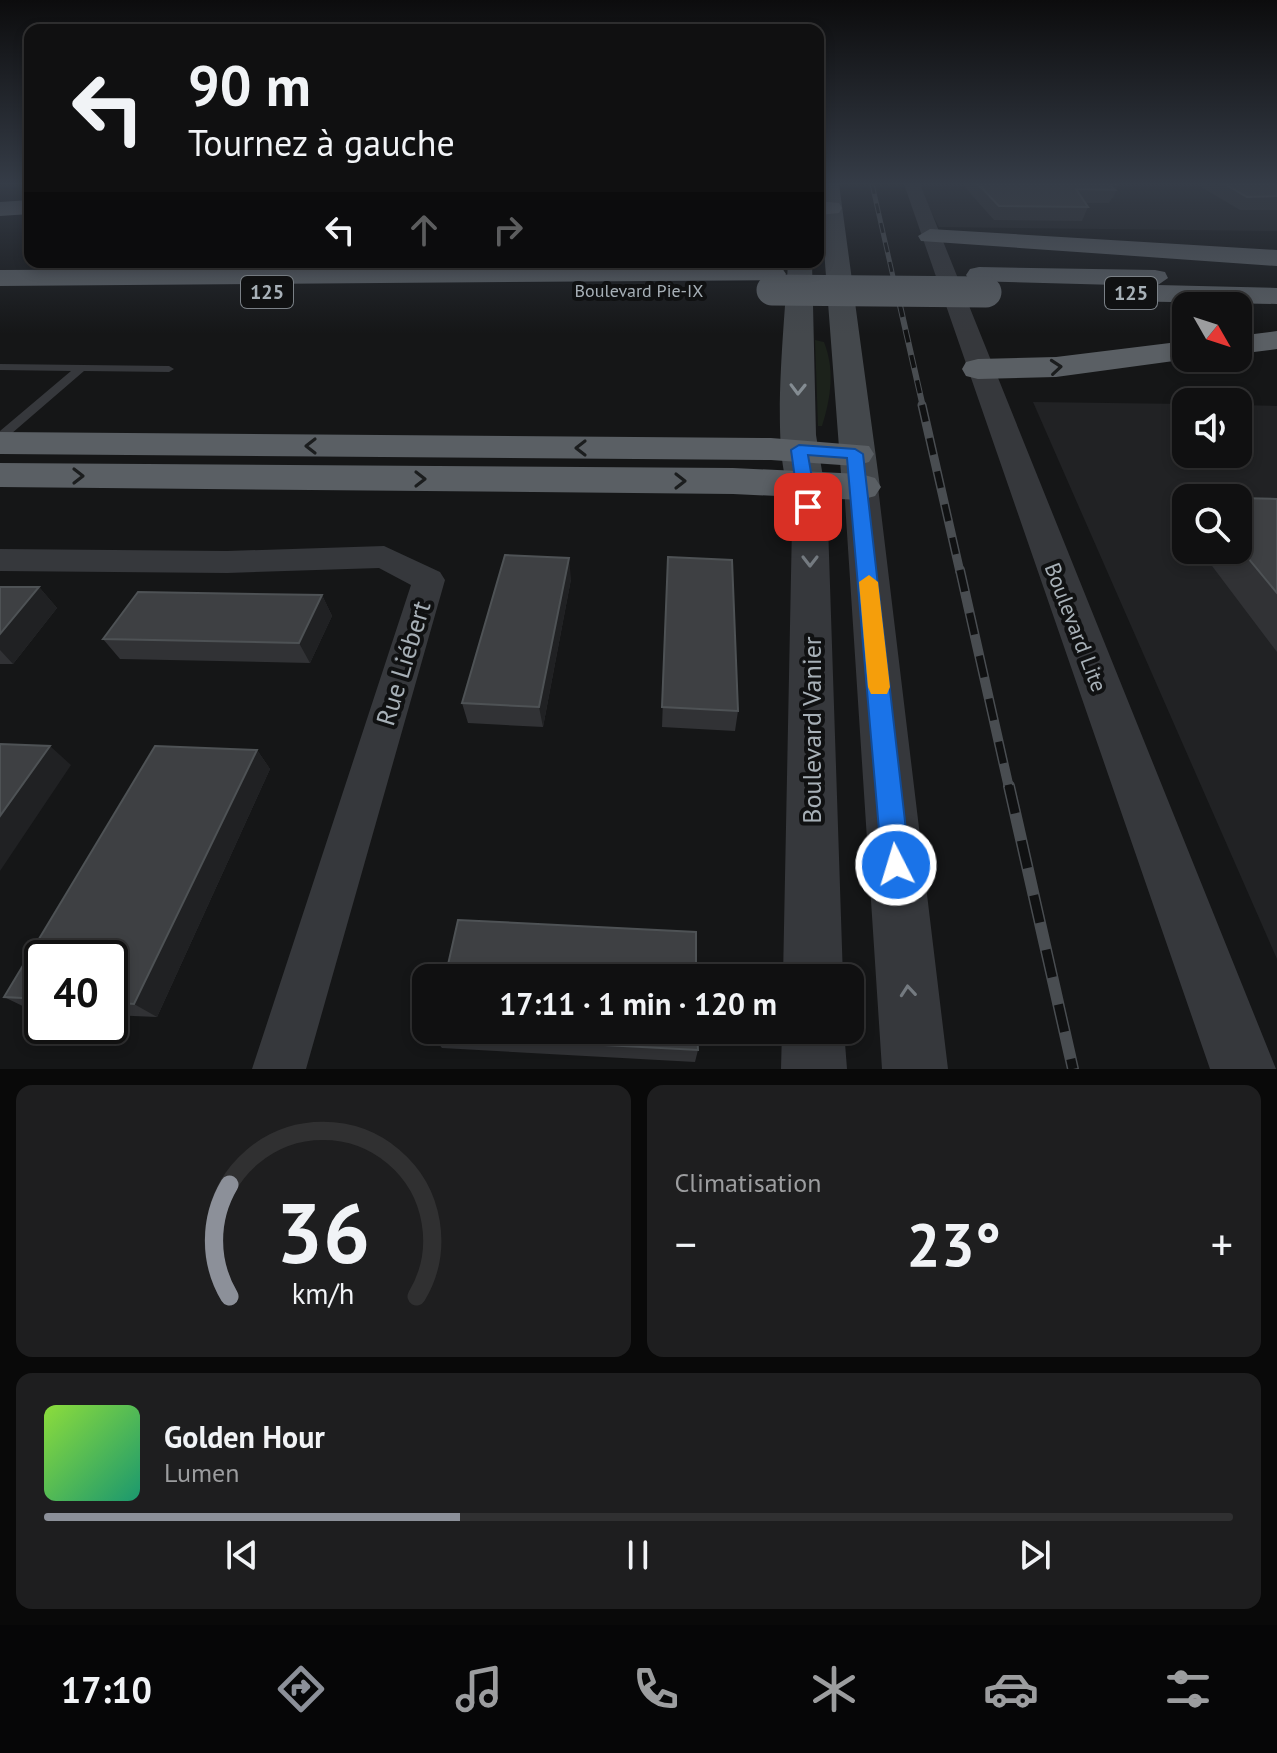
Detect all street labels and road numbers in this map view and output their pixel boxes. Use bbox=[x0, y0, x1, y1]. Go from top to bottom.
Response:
road number: 125 bbox=[241, 276, 293, 308]
road number: 125 bbox=[1105, 277, 1157, 309]
street label: Boulevard Pie-IX bbox=[575, 279, 703, 302]
street label: Boulevard Lite bbox=[1039, 559, 1113, 695]
street label: Rue Liébert bbox=[368, 596, 438, 729]
street label: Boulevard Vanier bbox=[795, 636, 828, 824]

